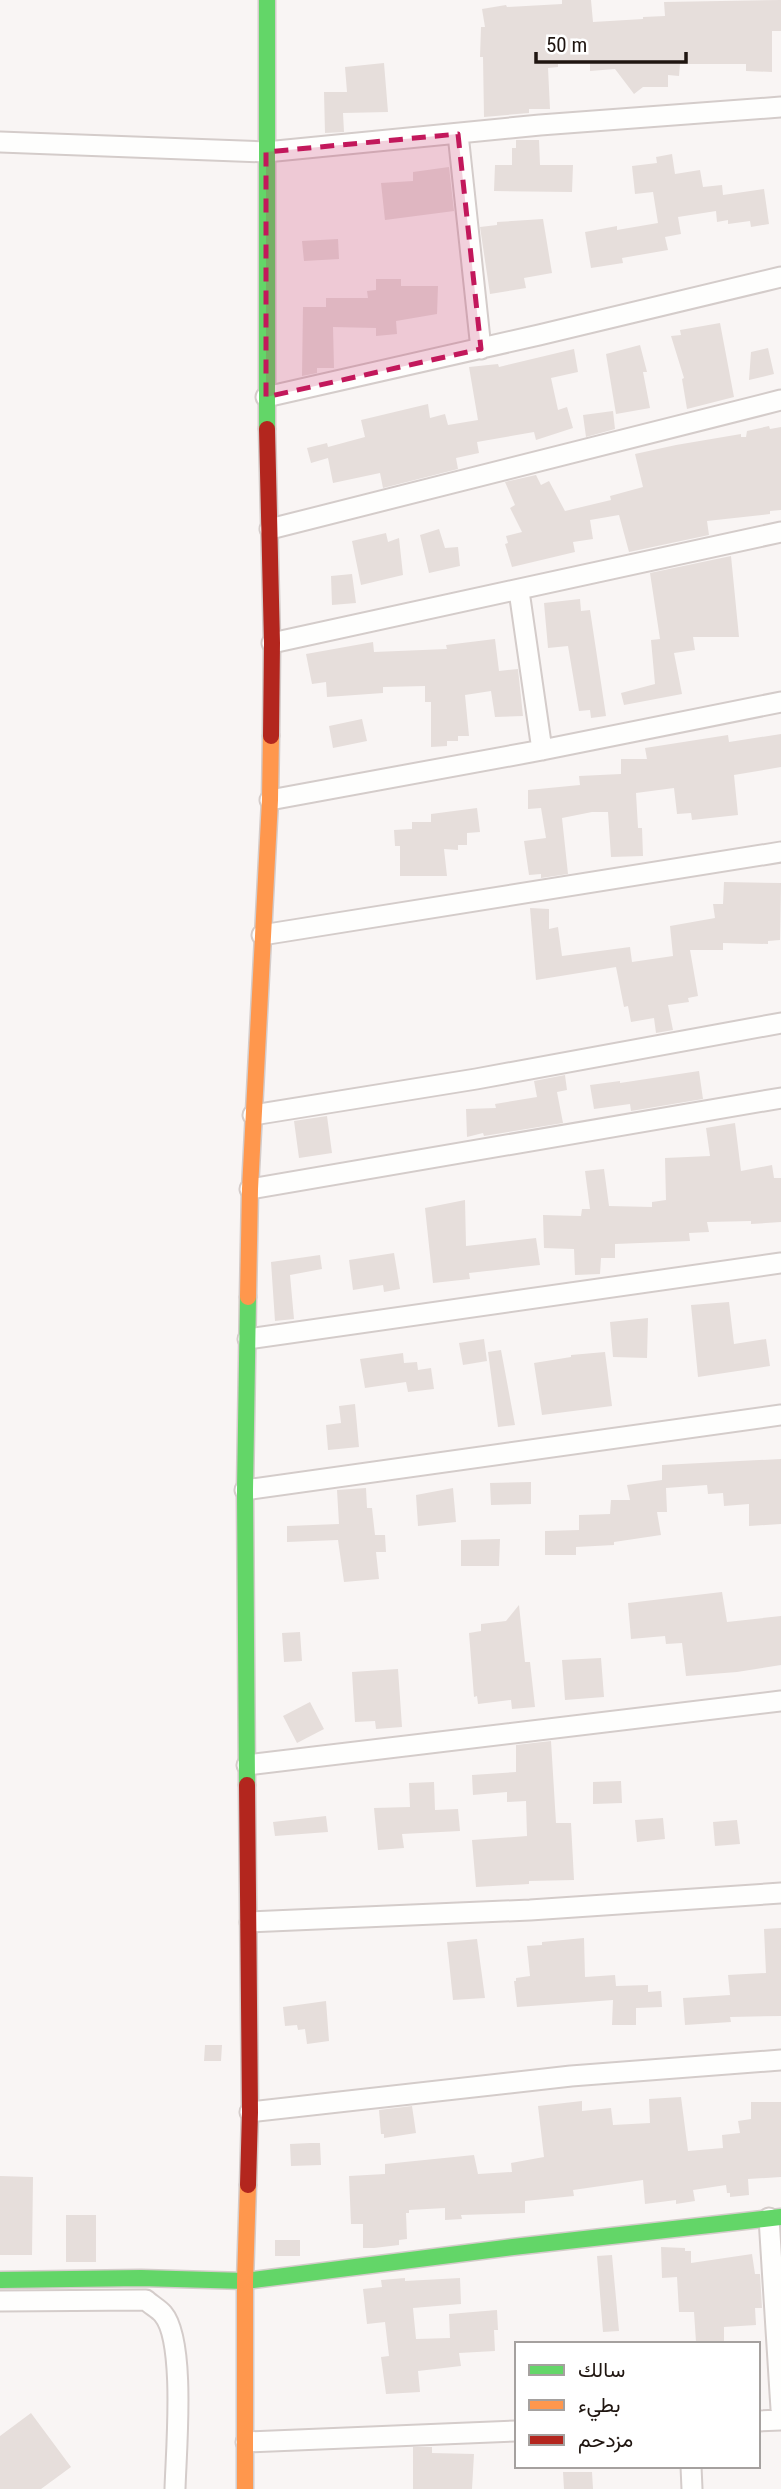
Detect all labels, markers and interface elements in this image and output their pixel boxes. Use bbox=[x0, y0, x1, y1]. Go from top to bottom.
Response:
scale bar bbox=[536, 21, 686, 65]
text: 50 m bbox=[546, 33, 587, 57]
legend bbox=[515, 2342, 760, 2468]
text: سالك bbox=[578, 2358, 625, 2382]
text: بطيء bbox=[578, 2393, 621, 2422]
text: مزدحم bbox=[578, 2428, 633, 2454]

